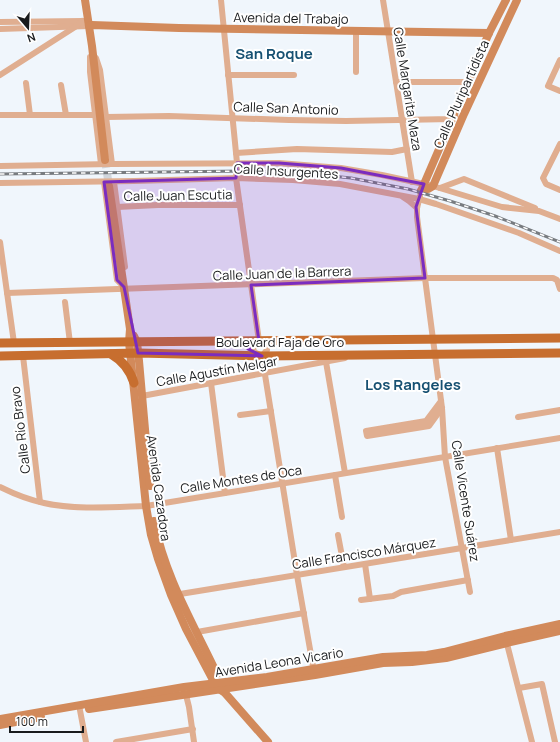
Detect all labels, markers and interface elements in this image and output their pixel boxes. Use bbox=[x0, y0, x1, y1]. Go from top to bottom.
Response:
north arrow bbox=[8, 8, 48, 48]
street label: Avenida del Trabajo bbox=[233, 8, 349, 28]
street label: Calle Margarita Maza bbox=[389, 26, 427, 152]
text: N bbox=[25, 30, 38, 46]
street label: Calle Pluripartidista bbox=[429, 37, 493, 151]
district label: San Roque bbox=[235, 43, 313, 64]
street label: Calle San Antonio bbox=[233, 97, 339, 119]
street label: Calle Insurgentes bbox=[233, 159, 339, 183]
street label: Calle Juan Escutia bbox=[123, 185, 233, 205]
street label: Calle Juan de la Barrera bbox=[212, 262, 352, 284]
street label: Boulevard Faja de Oro bbox=[216, 333, 344, 351]
street label: Calle Agustín Melgar bbox=[155, 351, 279, 391]
district label: Los Rangeles bbox=[365, 374, 461, 395]
street label: Calle Río Bravo bbox=[6, 385, 34, 475]
street label: Avenida Cazadora bbox=[143, 434, 175, 542]
street label: Calle Vicente Suárez bbox=[448, 439, 485, 563]
street label: Calle Montes de Oca bbox=[179, 461, 303, 497]
street label: Calle Francisco Márquez bbox=[291, 533, 437, 573]
street label: Avenida Leona Vicario bbox=[214, 643, 345, 681]
scale bar bbox=[10, 708, 83, 734]
text: 100 m bbox=[16, 713, 48, 730]

